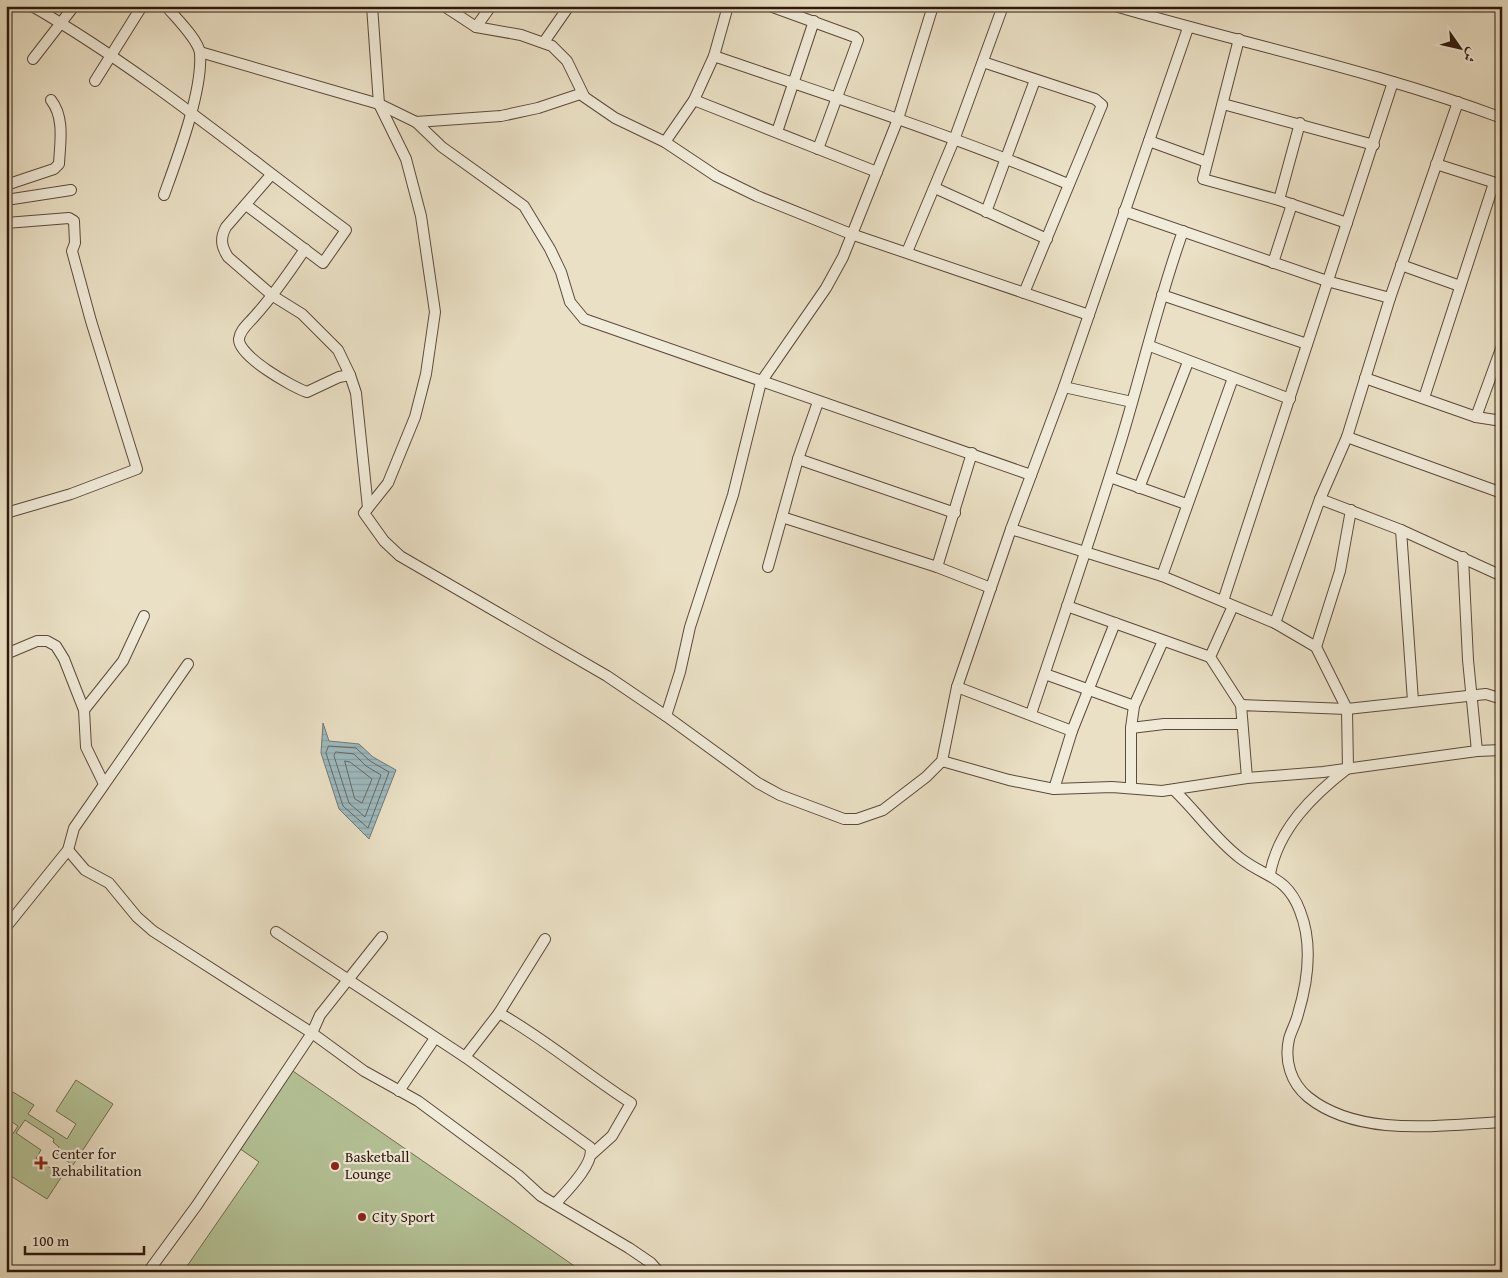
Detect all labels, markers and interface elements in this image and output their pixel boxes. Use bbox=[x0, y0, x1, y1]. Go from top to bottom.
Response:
north arrow bbox=[1436, 22, 1486, 72]
text: ش bbox=[1459, 44, 1483, 67]
place label: Center for Rehabilitation bbox=[52, 1143, 142, 1181]
place label: Basketball Lounge bbox=[345, 1146, 409, 1184]
marker: Center for Rehabilitation bbox=[34, 1156, 48, 1170]
marker: Basketball Lounge bbox=[329, 1160, 341, 1172]
place label: City Sport bbox=[372, 1206, 436, 1227]
marker: City Sport bbox=[356, 1211, 368, 1223]
scale bar bbox=[25, 1223, 144, 1255]
text: 100 m bbox=[32, 1230, 70, 1251]

